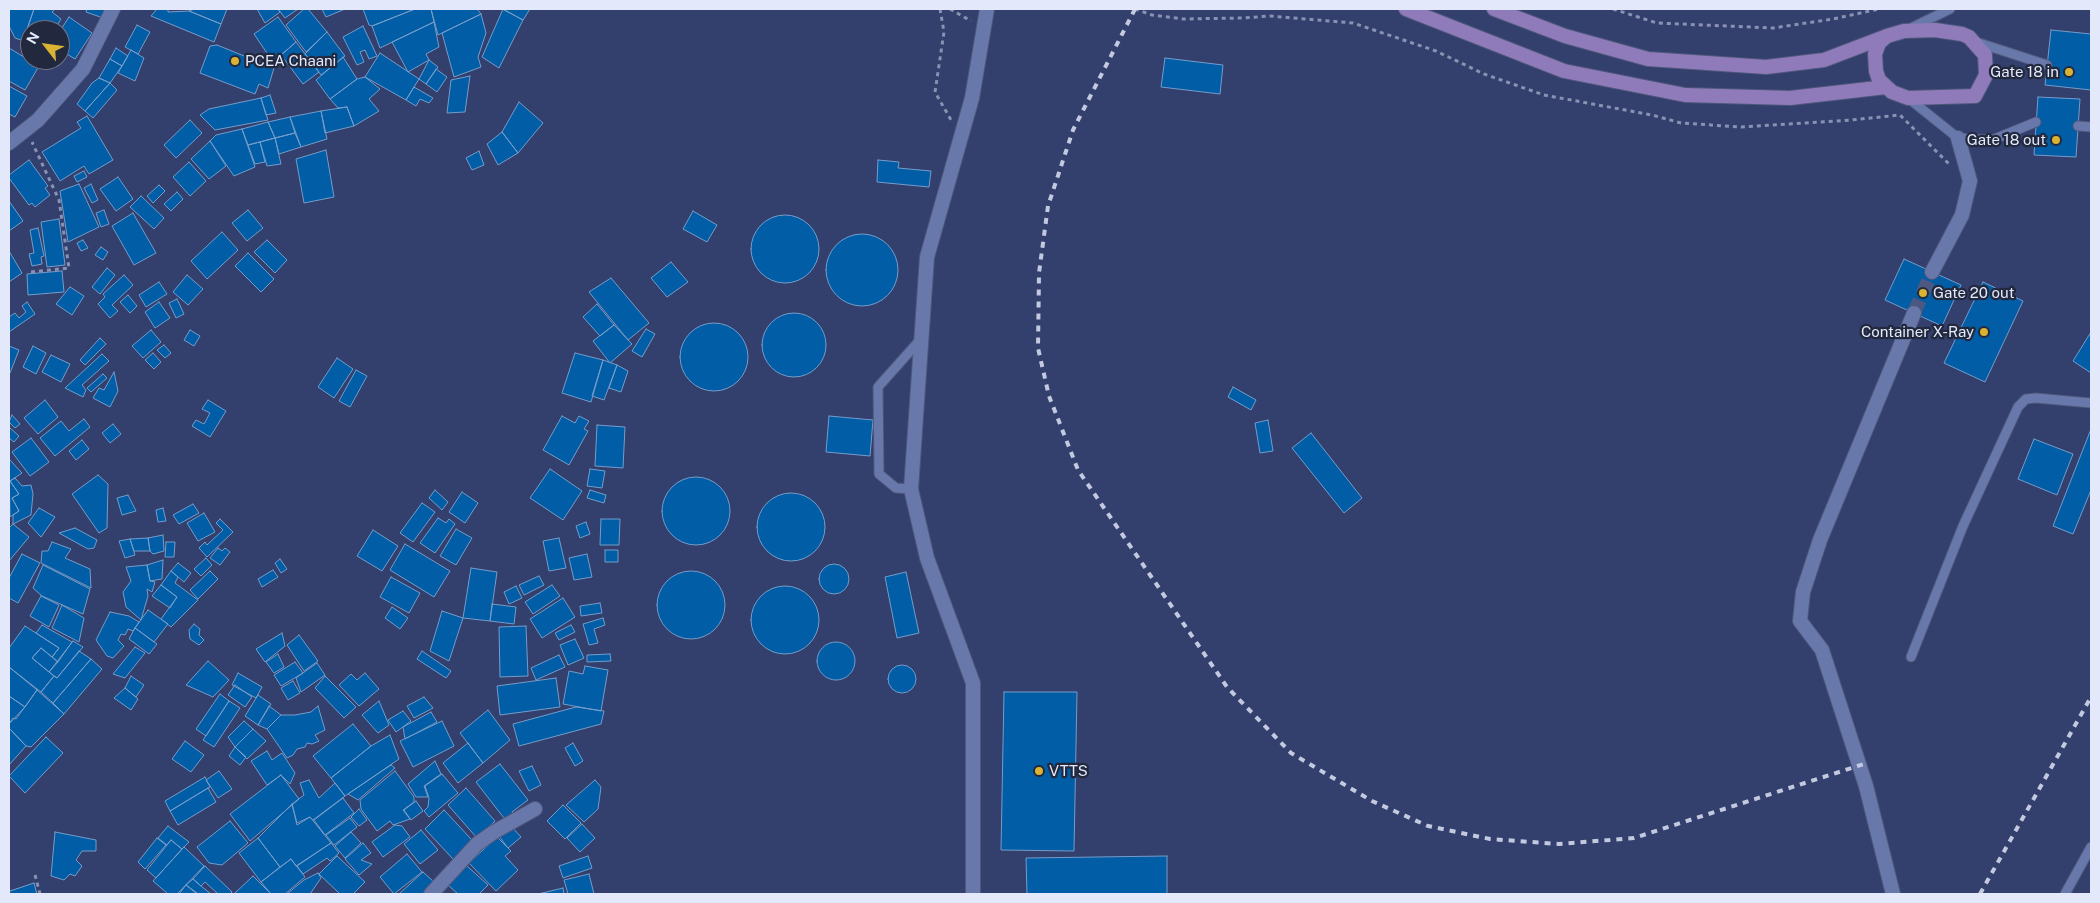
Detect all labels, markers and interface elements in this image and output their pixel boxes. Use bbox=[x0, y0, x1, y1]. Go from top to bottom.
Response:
north arrow bbox=[20, 20, 70, 70]
text: N bbox=[23, 29, 43, 47]
place label: PCEA Chaani bbox=[245, 52, 336, 70]
marker: PCEA Chaani bbox=[229, 55, 241, 67]
place label: Gate 18 in bbox=[1990, 63, 2059, 81]
marker: Gate 18 in bbox=[2063, 66, 2075, 78]
place label: Gate 18 out bbox=[1967, 131, 2046, 149]
marker: Gate 18 out bbox=[2050, 134, 2062, 146]
place label: Gate 20 out bbox=[1933, 284, 2015, 302]
marker: Gate 20 out bbox=[1917, 287, 1929, 299]
place label: Container X-Ray bbox=[1861, 323, 1974, 341]
marker: Container X-Ray bbox=[1978, 326, 1990, 338]
place label: VTTS bbox=[1049, 762, 1088, 780]
marker: VTTS bbox=[1033, 765, 1045, 777]

